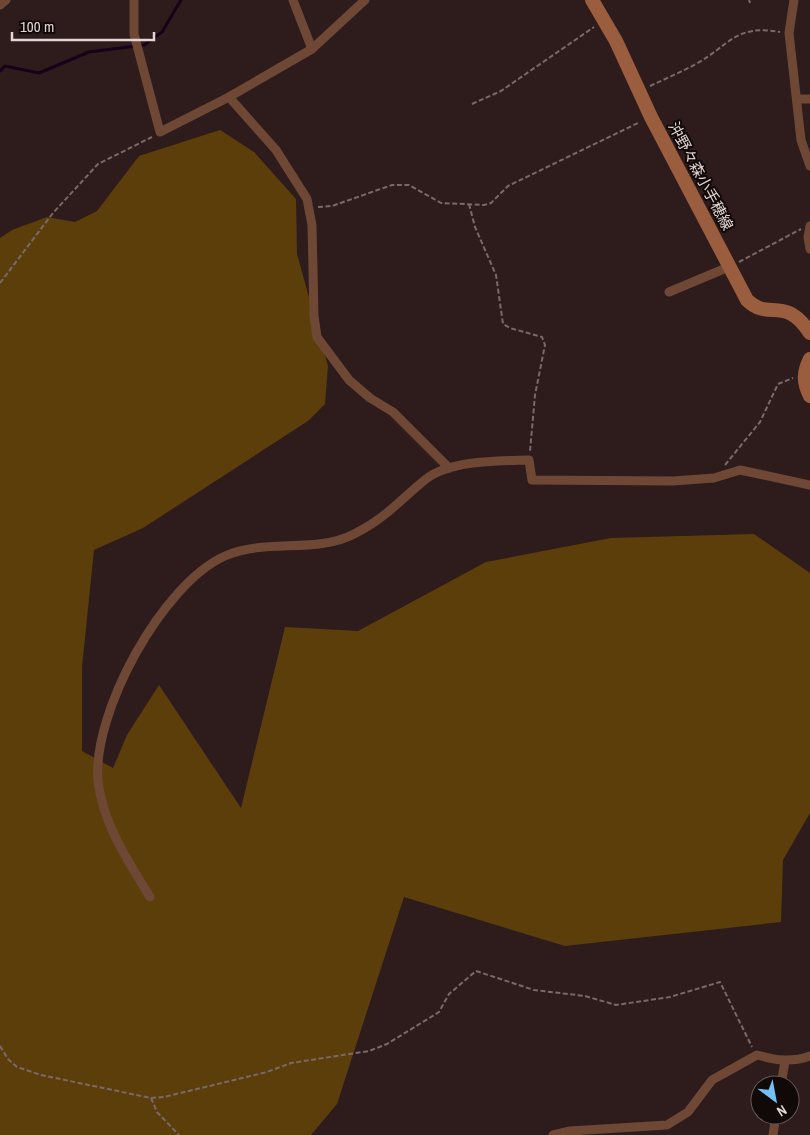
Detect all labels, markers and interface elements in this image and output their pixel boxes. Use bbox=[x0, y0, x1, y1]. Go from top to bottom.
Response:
scale bar bbox=[12, 10, 155, 42]
text: 100 m bbox=[20, 16, 54, 37]
street label: 沖野々森小手穂線 bbox=[664, 118, 738, 234]
north arrow bbox=[750, 1075, 800, 1125]
text: N bbox=[774, 1101, 790, 1121]

